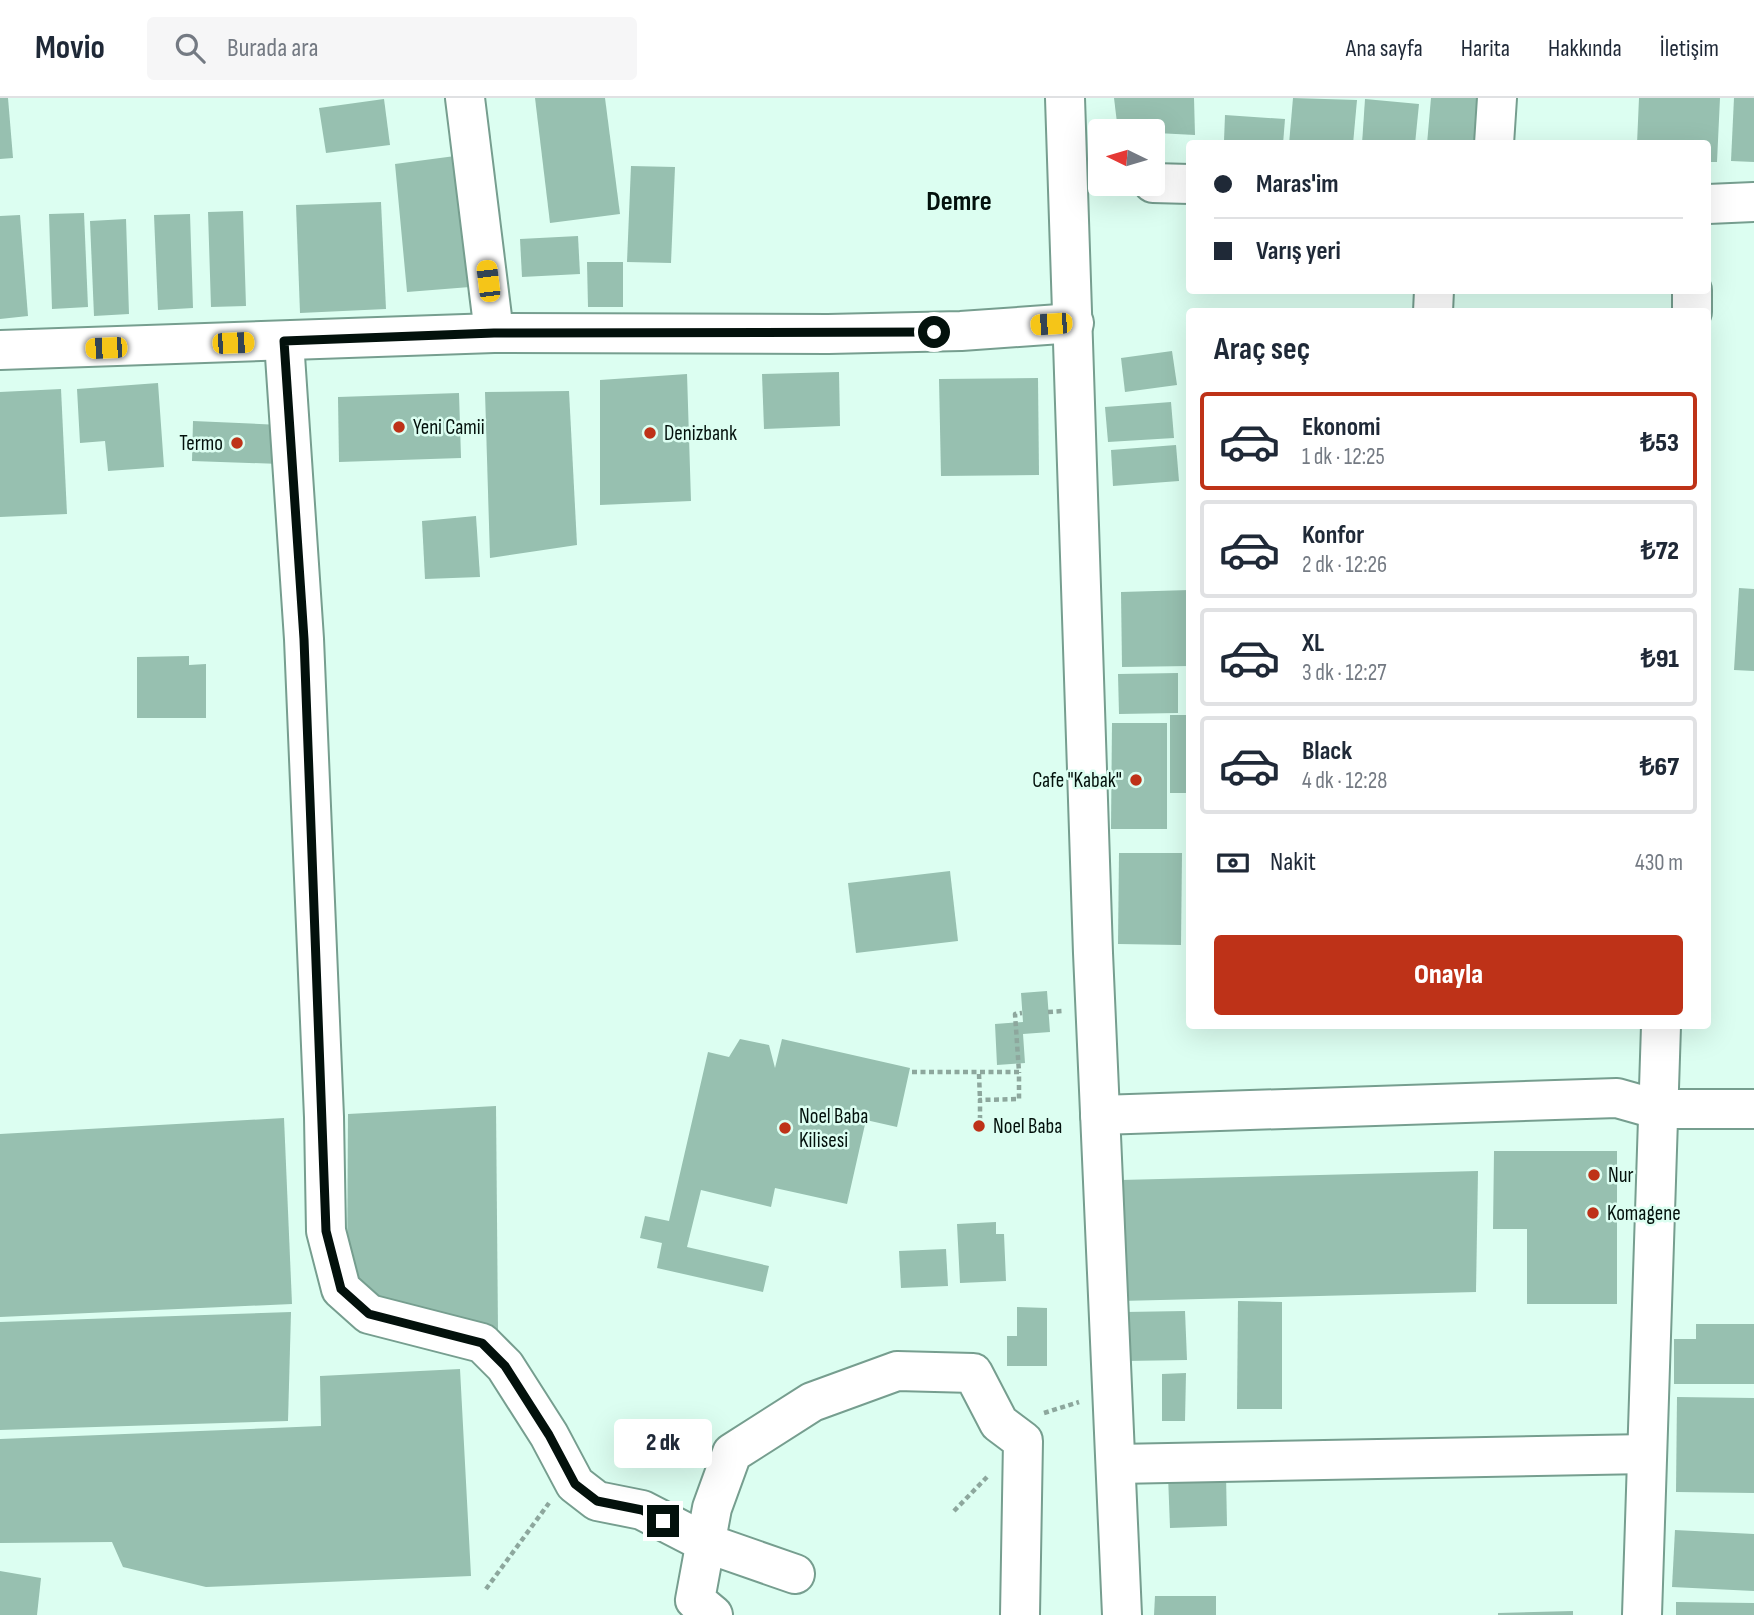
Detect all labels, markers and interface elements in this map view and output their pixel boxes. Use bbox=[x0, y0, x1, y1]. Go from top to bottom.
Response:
search box bbox=[147, 17, 637, 80]
text: Movio bbox=[35, 28, 105, 68]
icon: search bbox=[171, 29, 209, 67]
text: Burada ara bbox=[227, 33, 318, 64]
text: Ana sayfa bbox=[1346, 34, 1423, 63]
text: Harita bbox=[1461, 34, 1510, 63]
text: Hakkında bbox=[1548, 34, 1622, 63]
text: İletişim bbox=[1660, 34, 1719, 63]
north arrow bbox=[1088, 119, 1166, 196]
map controls bbox=[1088, 119, 1165, 196]
text: Maras'im bbox=[1256, 169, 1339, 200]
district label: Demre bbox=[926, 185, 992, 218]
text: Varış yeri bbox=[1256, 236, 1341, 267]
car bbox=[476, 259, 501, 303]
car bbox=[1030, 312, 1073, 336]
route start bbox=[918, 316, 950, 348]
text: Araç seç bbox=[1214, 330, 1310, 369]
car bbox=[212, 332, 255, 354]
car bbox=[85, 337, 128, 359]
icon: car bbox=[1218, 410, 1281, 473]
text: Ekonomi bbox=[1302, 412, 1381, 443]
place label: Yeni Camii bbox=[413, 415, 485, 440]
marker: Yeni Camii bbox=[391, 419, 407, 435]
place label: Denizbank bbox=[664, 421, 737, 446]
marker: Denizbank bbox=[642, 425, 658, 441]
text: ₺53 bbox=[1640, 428, 1679, 459]
place label: Termo bbox=[179, 431, 223, 456]
marker: Termo bbox=[229, 435, 245, 451]
text: 1 dk · 12:25 bbox=[1302, 443, 1385, 471]
icon: car bbox=[1218, 518, 1281, 581]
text: Konfor bbox=[1302, 520, 1364, 551]
text: ₺72 bbox=[1641, 536, 1679, 567]
text: 2 dk · 12:26 bbox=[1302, 551, 1387, 579]
icon: car bbox=[1218, 626, 1281, 689]
text: XL bbox=[1302, 628, 1324, 659]
text: ₺91 bbox=[1641, 644, 1679, 675]
text: 3 dk · 12:27 bbox=[1302, 659, 1386, 687]
icon: car bbox=[1218, 734, 1281, 797]
text: Black bbox=[1302, 736, 1352, 767]
text: ₺67 bbox=[1640, 752, 1679, 783]
text: 4 dk · 12:28 bbox=[1302, 767, 1387, 795]
place label: Cafe "Kabak" bbox=[1032, 768, 1122, 793]
marker: Cafe "Kabak" bbox=[1128, 772, 1144, 788]
icon: cash bbox=[1214, 844, 1252, 882]
text: Nakit bbox=[1270, 847, 1316, 878]
text: 430 m bbox=[1635, 849, 1683, 877]
button: Onayla bbox=[1214, 935, 1683, 1015]
place label: Noel Baba Kilisesi bbox=[799, 1104, 868, 1153]
place label: Noel Baba bbox=[993, 1114, 1062, 1139]
marker: Noel Baba bbox=[971, 1118, 987, 1134]
marker: Noel Baba Kilisesi bbox=[777, 1120, 793, 1136]
place label: Nur bbox=[1608, 1163, 1634, 1188]
marker: Nur bbox=[1586, 1167, 1602, 1183]
place label: Komagene bbox=[1607, 1201, 1681, 1226]
marker: Komagene bbox=[1585, 1205, 1601, 1221]
callout: 2 dk bbox=[614, 1420, 712, 1468]
text: 2 dk bbox=[646, 1429, 680, 1457]
route end bbox=[647, 1505, 679, 1537]

